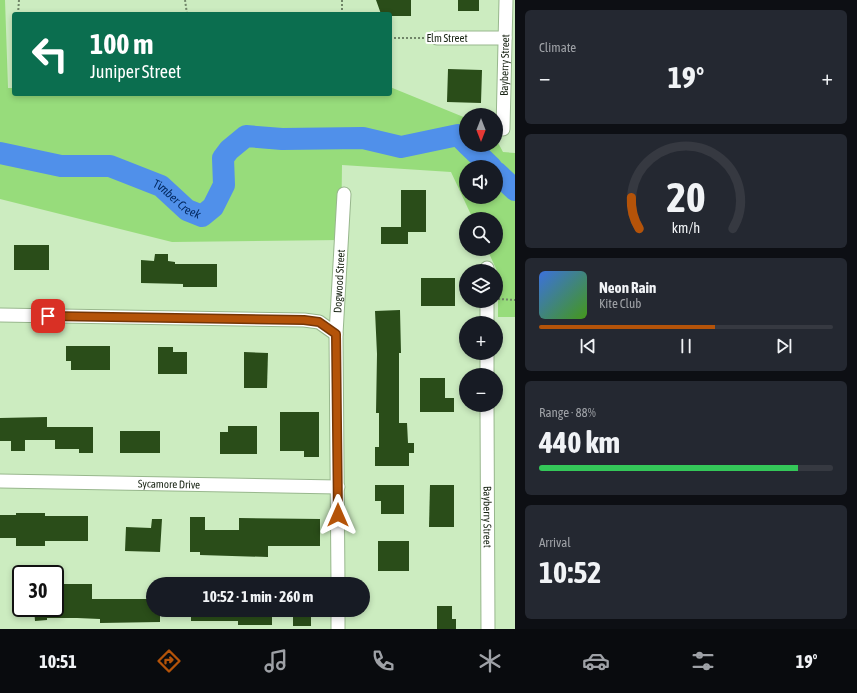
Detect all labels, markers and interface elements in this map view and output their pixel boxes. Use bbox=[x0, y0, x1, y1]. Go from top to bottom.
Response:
icon: left bbox=[24, 28, 76, 80]
text: 100 m bbox=[90, 28, 153, 60]
street label: Elm Street bbox=[426, 32, 468, 44]
street label: Bayberry Street bbox=[498, 34, 511, 96]
text: Climate bbox=[539, 40, 576, 55]
text: 19° bbox=[668, 60, 704, 94]
text: Juniper Street bbox=[90, 61, 181, 82]
text: − bbox=[539, 64, 550, 90]
text: + bbox=[822, 64, 833, 90]
north arrow bbox=[459, 108, 503, 152]
map controls bbox=[459, 108, 503, 412]
button: sound bbox=[459, 160, 503, 204]
text: 20 bbox=[666, 172, 706, 220]
water label: Timber Creek bbox=[151, 177, 203, 222]
button: search bbox=[459, 212, 503, 256]
text: km/h bbox=[672, 219, 700, 235]
street label: Dogwood Street bbox=[331, 249, 347, 313]
button: layers bbox=[459, 264, 503, 308]
text: Neon Rain bbox=[599, 279, 656, 296]
text: Kite Club bbox=[599, 296, 641, 311]
pin bbox=[31, 299, 65, 333]
icon: arrive bbox=[37, 305, 59, 327]
button: + bbox=[459, 316, 503, 360]
icon: previous bbox=[577, 335, 599, 357]
icon: pause bbox=[675, 335, 697, 357]
icon: next bbox=[773, 335, 795, 357]
button: − bbox=[459, 368, 503, 412]
text: Range · 88% bbox=[539, 405, 596, 420]
text: 440 km bbox=[539, 425, 620, 459]
street label: Sycamore Drive bbox=[138, 477, 200, 491]
street label: Bayberry Street bbox=[481, 486, 494, 548]
position arrow bbox=[317, 494, 359, 536]
text: Arrival bbox=[539, 535, 571, 550]
text: 10:52 bbox=[539, 555, 601, 589]
speed limit sign: 30 bbox=[12, 565, 64, 617]
text: 10:52 · 1 min · 260 m bbox=[203, 588, 313, 605]
icon: directions bbox=[155, 647, 183, 675]
icon: music bbox=[262, 647, 290, 675]
icon: phone bbox=[369, 647, 397, 675]
icon: climate bbox=[476, 647, 504, 675]
icon: car bbox=[582, 647, 610, 675]
icon: filters bbox=[689, 647, 717, 675]
text: 10:51 bbox=[39, 651, 77, 672]
text: 19° bbox=[796, 651, 818, 672]

